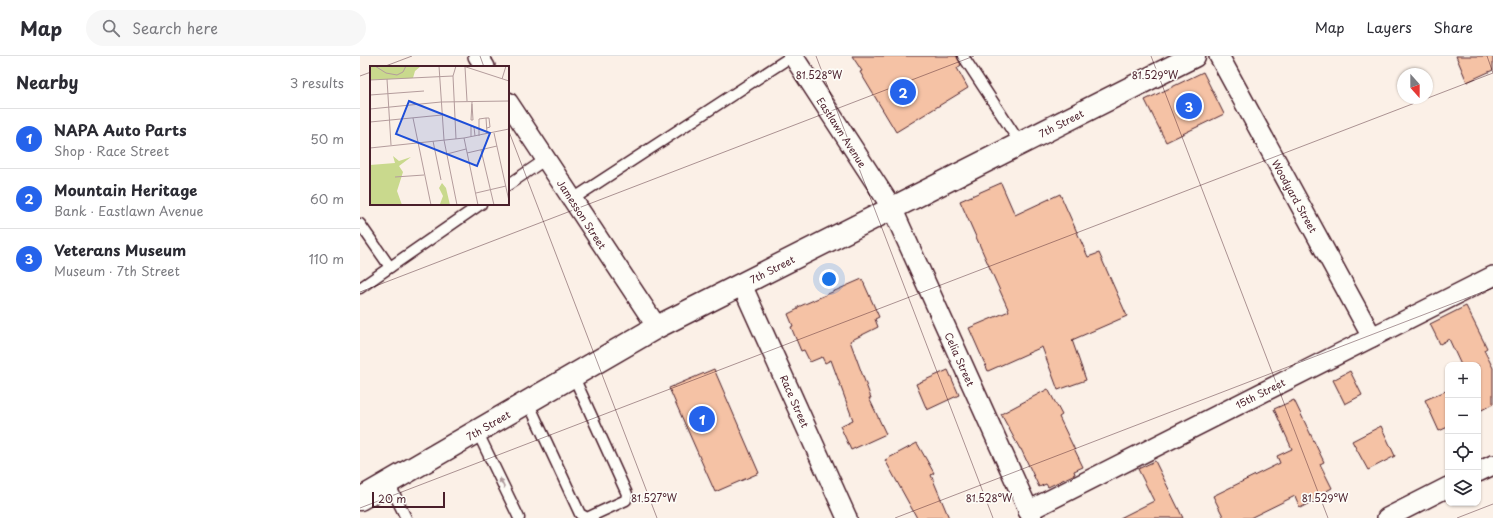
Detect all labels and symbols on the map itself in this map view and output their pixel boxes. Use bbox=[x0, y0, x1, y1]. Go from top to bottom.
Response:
inset map bbox=[370, 66, 509, 205]
text: 81.528°W bbox=[796, 67, 843, 82]
text: 81.529°W bbox=[1132, 67, 1179, 82]
north arrow bbox=[1397, 68, 1433, 104]
pin: 2 bbox=[890, 77, 916, 107]
pin: 3 bbox=[1176, 91, 1202, 121]
street label: Eastlawn Avenue bbox=[814, 94, 871, 171]
street label: 7th Street bbox=[1036, 105, 1086, 141]
street label: Woodyard Street bbox=[1268, 157, 1321, 236]
street label: Jamesson Street bbox=[554, 176, 610, 252]
street label: 7th Street bbox=[747, 251, 797, 287]
your location bbox=[819, 269, 839, 289]
street label: Celia Street bbox=[941, 330, 979, 388]
street label: Race Street bbox=[777, 372, 813, 430]
street label: 15th Street bbox=[1233, 374, 1287, 412]
pin: 1 bbox=[689, 404, 715, 434]
street label: 7th Street bbox=[463, 406, 513, 444]
one-way arrow bbox=[499, 477, 505, 489]
scale bar bbox=[372, 490, 445, 509]
text: 81.527°W bbox=[631, 490, 678, 505]
text: 81.528°W bbox=[966, 490, 1013, 505]
text: 81.529°W bbox=[1302, 490, 1349, 505]

